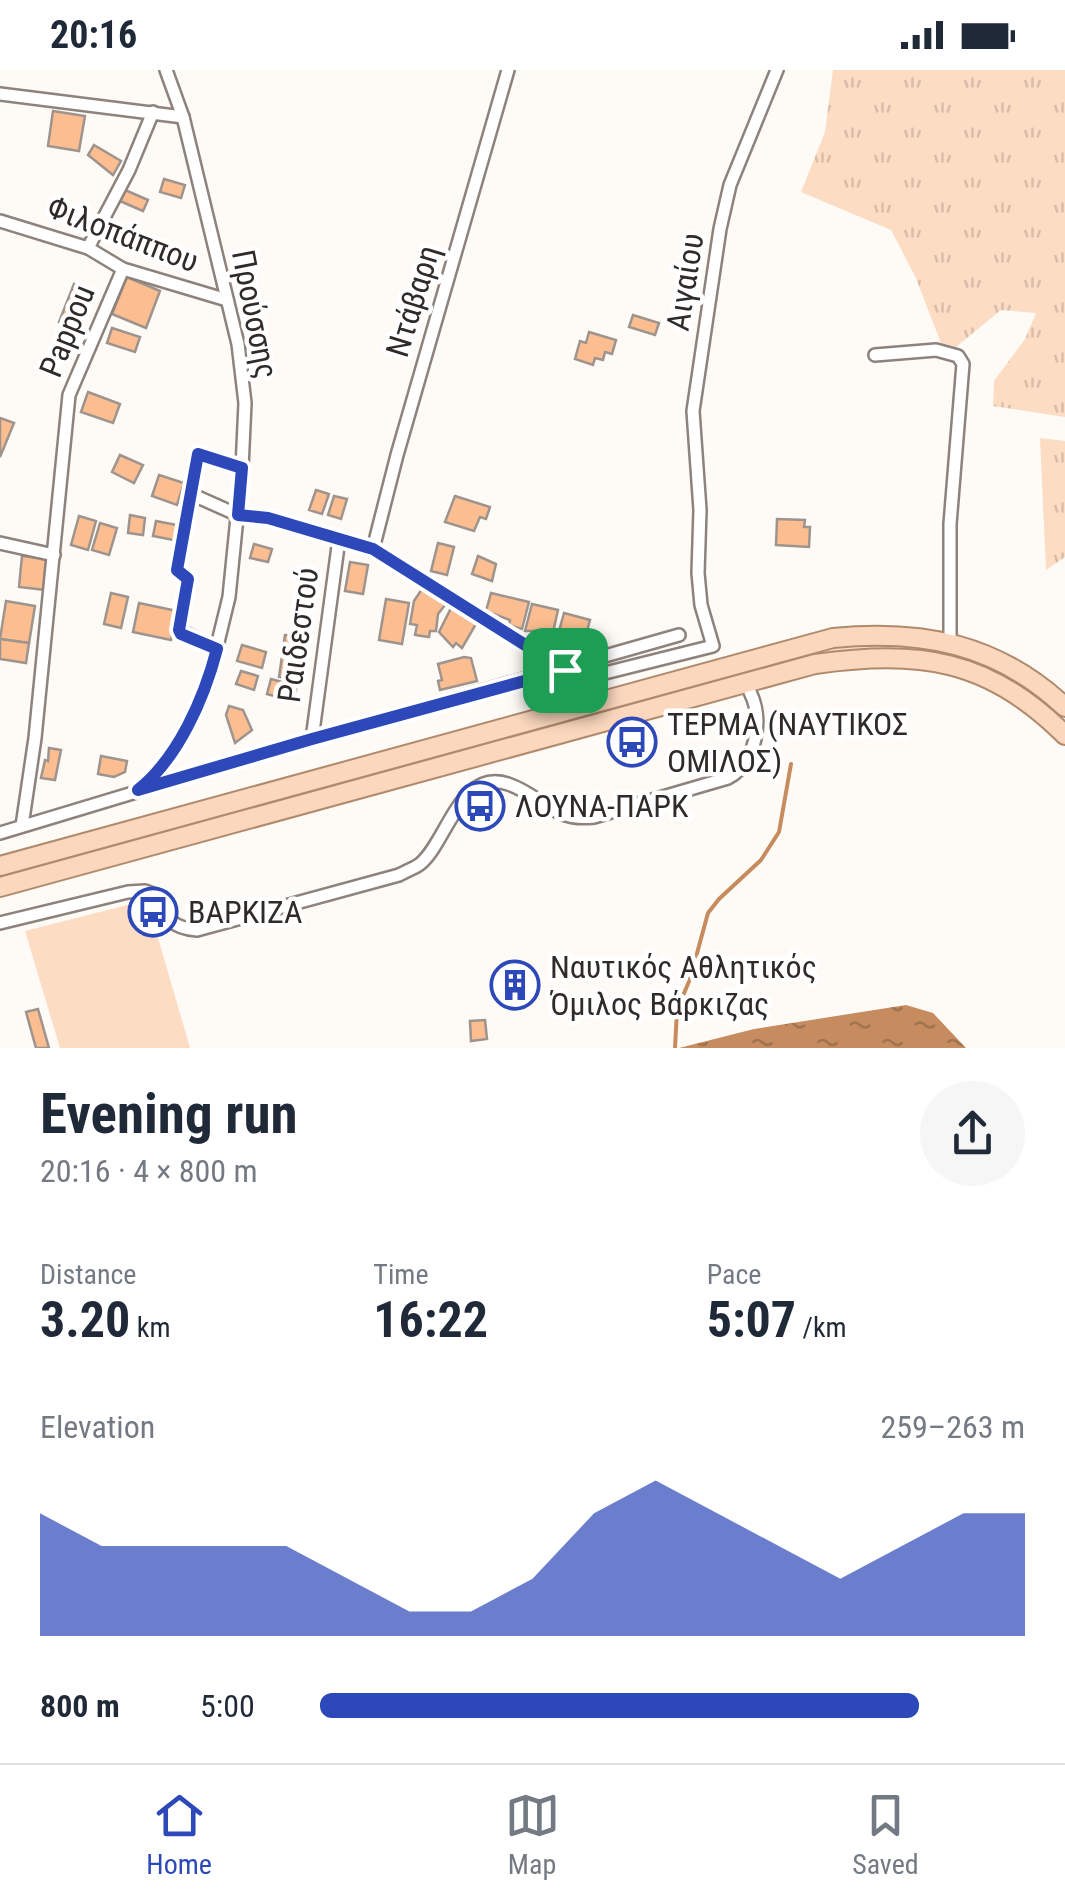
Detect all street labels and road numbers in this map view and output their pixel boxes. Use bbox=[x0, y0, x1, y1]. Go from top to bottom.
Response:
street label: Φιλοπάππου bbox=[42, 188, 204, 280]
street label: Αιγαίου bbox=[659, 230, 711, 334]
street label: Ντάβαρη bbox=[378, 241, 448, 361]
street label: Προύσσης bbox=[224, 246, 286, 382]
street label: Pappou bbox=[31, 279, 103, 383]
street label: Ραιδεστού bbox=[270, 565, 326, 705]

